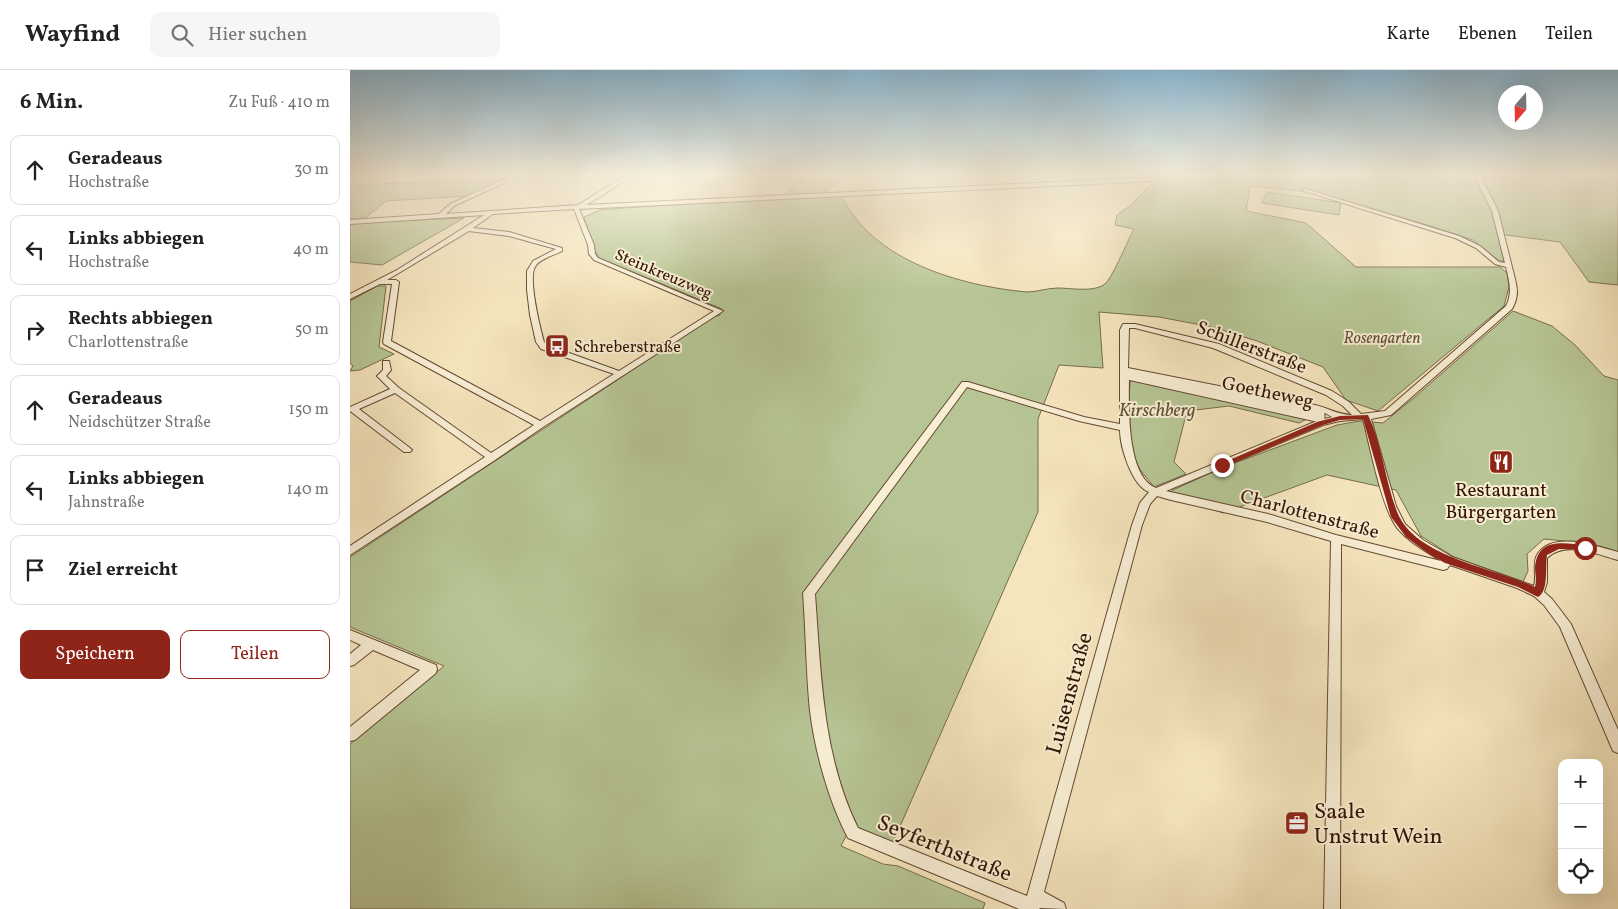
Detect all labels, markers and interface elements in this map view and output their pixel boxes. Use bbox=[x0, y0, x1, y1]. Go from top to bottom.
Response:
search box bbox=[150, 12, 500, 57]
text: Wayfind bbox=[25, 18, 120, 52]
icon: search bbox=[168, 21, 196, 49]
text: Hier suchen bbox=[208, 22, 307, 48]
text: Karte bbox=[1386, 22, 1430, 47]
text: Ebenen bbox=[1458, 22, 1517, 47]
text: Teilen bbox=[1545, 22, 1593, 47]
north arrow bbox=[1498, 85, 1543, 130]
text: 6 Min. bbox=[20, 88, 83, 117]
text: Zu Fuß · 410 m bbox=[228, 92, 330, 114]
text: Geradeaus bbox=[68, 146, 163, 172]
icon: ahead bbox=[21, 156, 49, 184]
text: 30 m bbox=[294, 159, 329, 181]
text: Hochstraße bbox=[68, 172, 149, 194]
text: Links abbiegen bbox=[68, 226, 205, 252]
icon: left bbox=[21, 236, 49, 264]
text: 40 m bbox=[293, 239, 329, 261]
street label: Steinkreuzweg bbox=[611, 244, 716, 305]
text: Hochstraße bbox=[68, 252, 149, 274]
text: Rechts abbiegen bbox=[68, 306, 213, 332]
street label: Schillerstraße bbox=[1192, 315, 1310, 381]
icon: right bbox=[21, 316, 49, 344]
text: 50 m bbox=[295, 319, 329, 341]
park label: Rosengarten bbox=[1343, 328, 1421, 350]
text: Charlottenstraße bbox=[68, 332, 188, 354]
bus stop icon: Schreberstraße bbox=[544, 333, 570, 359]
place label: Schreberstraße bbox=[574, 337, 681, 359]
street label: Goetheweg bbox=[1219, 371, 1316, 415]
text: Geradeaus bbox=[68, 386, 163, 412]
icon: ahead bbox=[21, 396, 49, 424]
park label: Kirschberg bbox=[1119, 398, 1195, 424]
text: 150 m bbox=[288, 399, 329, 421]
text: Neidschützer Straße bbox=[68, 412, 211, 434]
restaurant icon: Restaurant Bürgergarten bbox=[1488, 449, 1514, 475]
route end bbox=[1211, 454, 1234, 477]
text: Links abbiegen bbox=[68, 466, 205, 492]
icon: left bbox=[21, 476, 49, 504]
place label: Restaurant Bürgergarten bbox=[1445, 478, 1557, 526]
text: 140 m bbox=[287, 479, 329, 501]
street label: Charlottenstraße bbox=[1237, 484, 1382, 546]
text: Jahnstraße bbox=[68, 492, 145, 514]
route start bbox=[1574, 537, 1597, 560]
icon: arrive bbox=[21, 556, 49, 584]
text: Ziel erreicht bbox=[68, 557, 178, 583]
street label: Luisenstraße bbox=[1039, 629, 1102, 758]
button: Speichern bbox=[20, 630, 170, 679]
button: Teilen bbox=[180, 630, 330, 679]
map controls bbox=[1558, 759, 1603, 894]
button: + bbox=[1558, 759, 1603, 804]
place label: Saale Unstrut Wein bbox=[1314, 797, 1443, 853]
button: − bbox=[1558, 804, 1603, 849]
street label: Seyferthstraße bbox=[872, 808, 1016, 891]
office icon: Saale Unstrut Wein bbox=[1284, 810, 1310, 836]
button: locate bbox=[1558, 849, 1603, 894]

